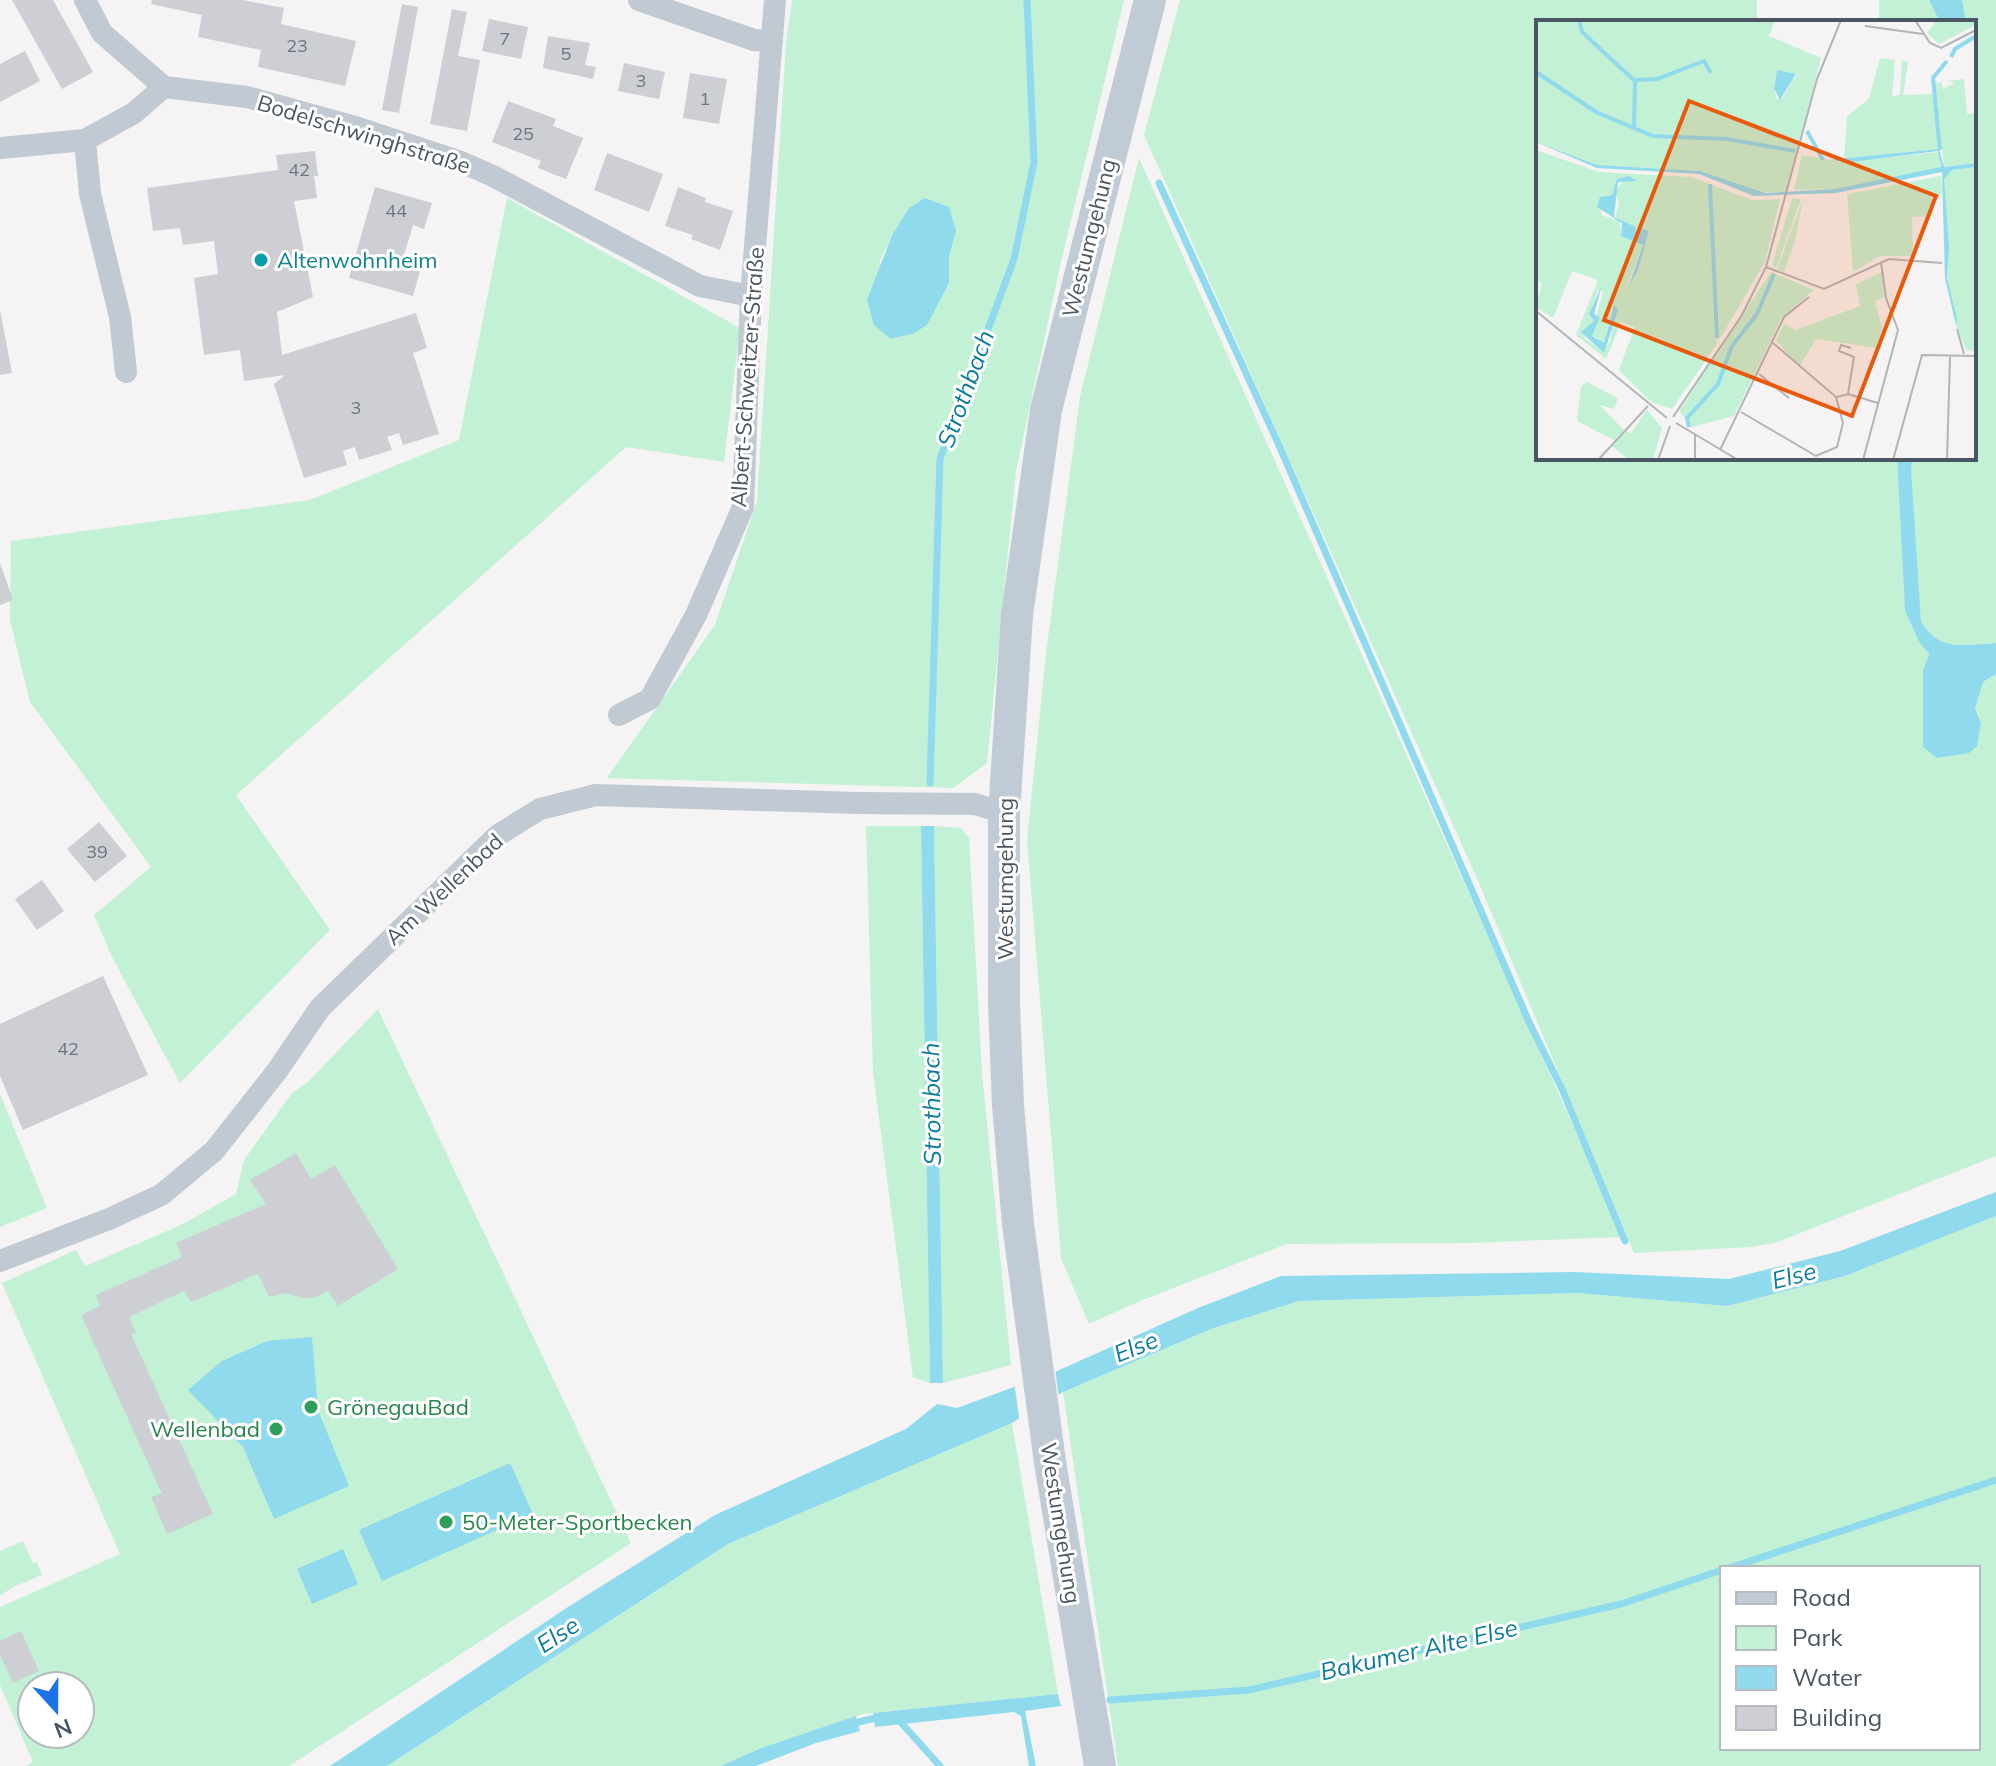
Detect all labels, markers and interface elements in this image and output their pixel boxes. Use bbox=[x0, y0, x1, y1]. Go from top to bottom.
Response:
inset map bbox=[1536, 20, 1976, 460]
house number: 7 bbox=[500, 27, 510, 50]
house number: 23 bbox=[286, 34, 308, 57]
house number: 5 bbox=[561, 42, 572, 65]
house number: 3 bbox=[636, 69, 646, 92]
house number: 1 bbox=[700, 87, 710, 110]
street label: Bodelschwinghstraße bbox=[254, 88, 474, 180]
house number: 25 bbox=[512, 122, 534, 145]
street label: Westumgehung bbox=[1056, 156, 1122, 320]
house number: 42 bbox=[288, 158, 310, 181]
house number: 44 bbox=[385, 199, 407, 222]
place label: Altenwohnheim bbox=[277, 246, 437, 274]
street label: Albert-Schweitzer-Straße bbox=[724, 246, 770, 508]
marker: Altenwohnheim bbox=[252, 251, 270, 269]
water label: Strothbach bbox=[930, 326, 1000, 451]
house number: 3 bbox=[351, 396, 361, 419]
street label: Westumgehung bbox=[991, 798, 1019, 960]
street label: Am Wellenbad bbox=[379, 827, 509, 951]
house number: 39 bbox=[86, 840, 108, 863]
house number: 42 bbox=[57, 1037, 79, 1060]
water label: Strothbach bbox=[915, 1042, 947, 1166]
water label: Else bbox=[1768, 1255, 1819, 1295]
water label: Else bbox=[1109, 1324, 1162, 1368]
place label: GrönegauBad bbox=[327, 1393, 469, 1421]
marker: GrönegauBad bbox=[302, 1398, 320, 1416]
place label: Wellenbad bbox=[150, 1415, 260, 1443]
marker: Wellenbad bbox=[267, 1420, 285, 1438]
street label: Westumgehung bbox=[1034, 1440, 1088, 1606]
place label: 50-Meter-Sportbecken bbox=[462, 1508, 692, 1536]
marker: 50-Meter-Sportbecken bbox=[437, 1513, 455, 1531]
legend bbox=[1720, 1566, 1980, 1750]
text: Road bbox=[1792, 1582, 1851, 1612]
water label: Else bbox=[531, 1609, 584, 1659]
water label: Bakumer Alte Else bbox=[1317, 1612, 1520, 1686]
text: Park bbox=[1792, 1622, 1843, 1652]
text: Water bbox=[1792, 1662, 1862, 1692]
north arrow bbox=[16, 1670, 96, 1750]
text: Building bbox=[1792, 1702, 1882, 1732]
text: N bbox=[50, 1713, 76, 1745]

